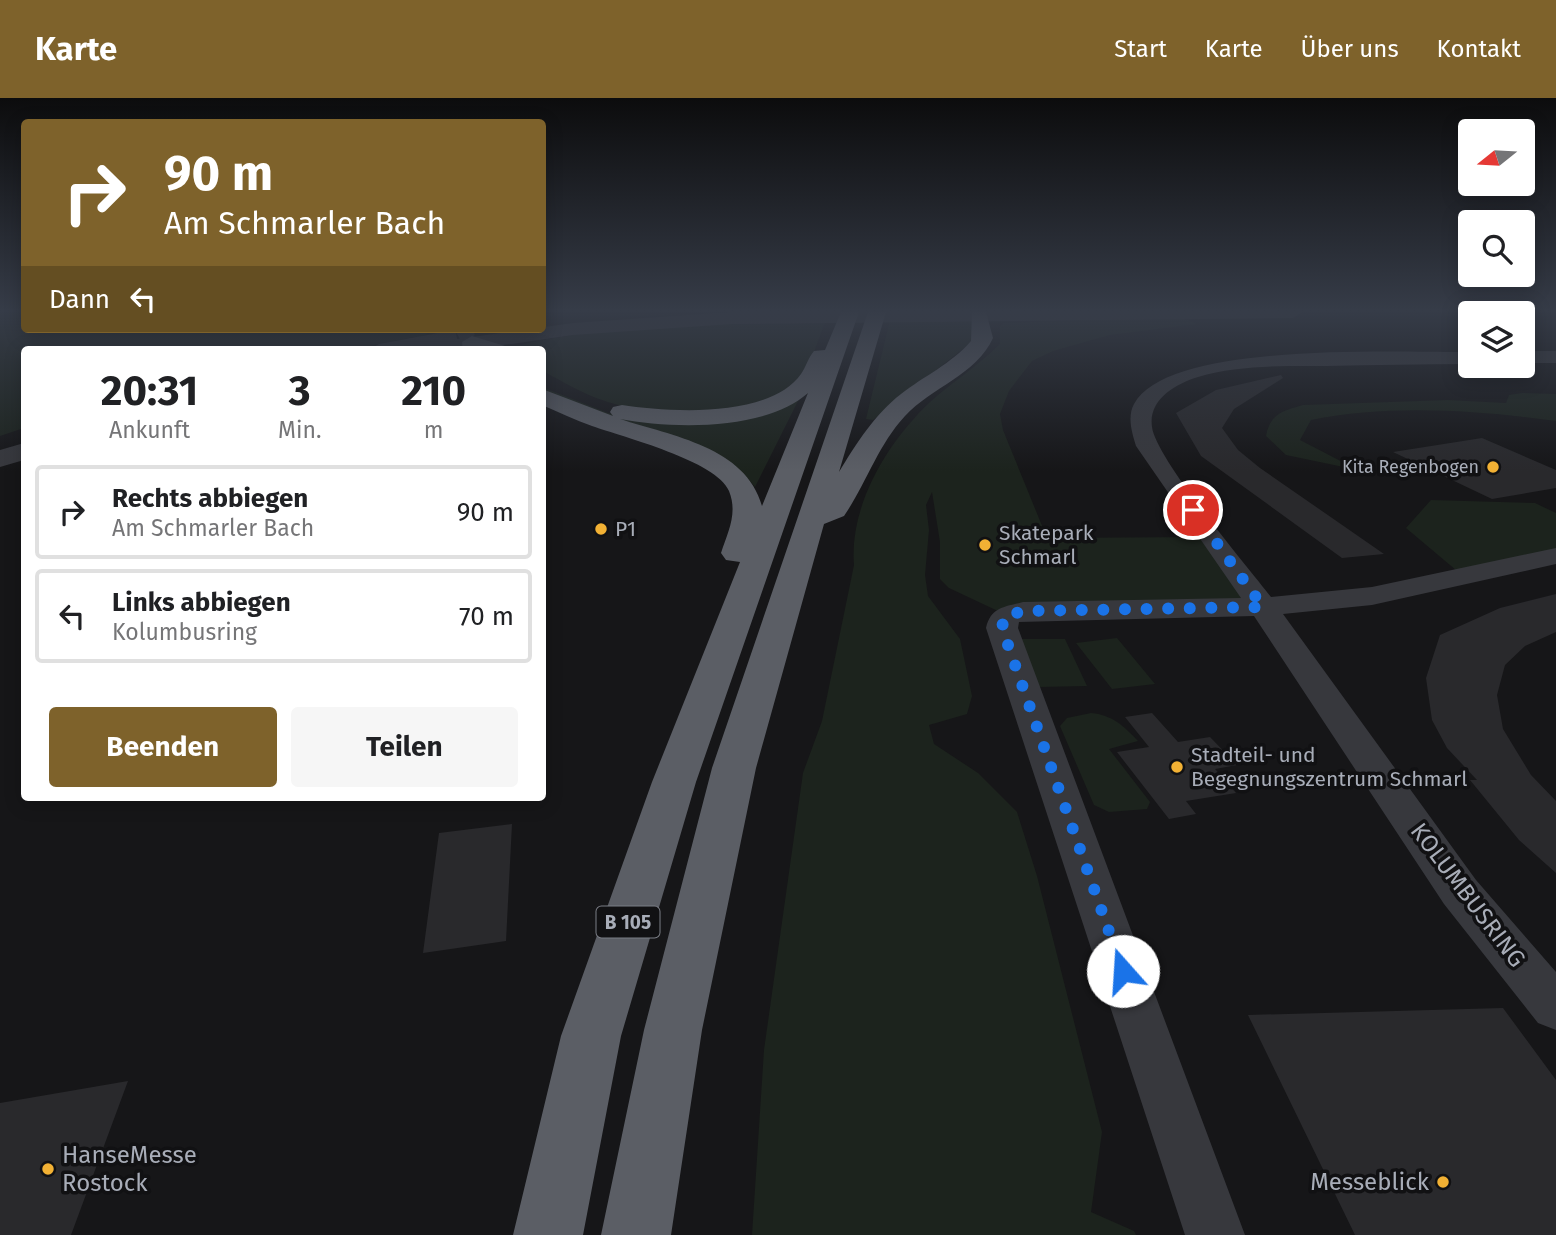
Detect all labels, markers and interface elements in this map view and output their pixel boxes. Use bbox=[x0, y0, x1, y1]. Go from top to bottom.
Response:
text: Karte bbox=[35, 29, 117, 69]
text: Start bbox=[1114, 35, 1167, 63]
text: Karte bbox=[1205, 35, 1263, 63]
text: Über uns bbox=[1301, 35, 1399, 63]
text: Kontakt bbox=[1437, 35, 1521, 63]
north arrow bbox=[1458, 119, 1535, 196]
map controls bbox=[1458, 119, 1535, 378]
text: 90 m bbox=[164, 144, 273, 203]
icon: right bbox=[49, 147, 140, 238]
text: Am Schmarler Bach bbox=[164, 204, 445, 242]
button: search bbox=[1458, 210, 1535, 287]
icon: left bbox=[124, 280, 162, 318]
text: Dann bbox=[49, 284, 110, 315]
button: layers bbox=[1458, 301, 1535, 378]
text: 20:31 bbox=[101, 366, 198, 416]
text: 3 bbox=[289, 366, 311, 416]
text: 210 bbox=[401, 366, 466, 416]
text: Ankunft bbox=[109, 416, 190, 444]
text: Min. bbox=[278, 416, 321, 444]
text: m bbox=[424, 416, 444, 444]
place label: Kita Regenbogen bbox=[1342, 456, 1479, 478]
marker: Kita Regenbogen bbox=[1485, 459, 1501, 475]
pin bbox=[1163, 480, 1223, 540]
text: Rechts abbiegen bbox=[112, 483, 308, 514]
icon: arrive bbox=[1174, 491, 1212, 529]
icon: right bbox=[53, 493, 91, 531]
text: 90 m bbox=[457, 497, 514, 528]
text: Am Schmarler Bach bbox=[112, 514, 314, 542]
place label: P1 bbox=[615, 516, 636, 542]
place label: Skatepark Schmarl bbox=[999, 520, 1094, 570]
marker: P1 bbox=[593, 521, 609, 537]
marker: Skatepark Schmarl bbox=[977, 537, 993, 553]
text: Links abbiegen bbox=[112, 587, 291, 618]
icon: left bbox=[53, 597, 91, 635]
text: 70 m bbox=[459, 601, 514, 632]
text: Kolumbusring bbox=[112, 618, 257, 646]
button: Beenden bbox=[49, 707, 277, 787]
button: Teilen bbox=[291, 707, 518, 787]
place label: Stadteil- und Begegnungszentrum Schmarl bbox=[1191, 742, 1467, 792]
marker: Stadteil- und Begegnungszentrum Schmarl bbox=[1169, 759, 1185, 775]
street label: KOLUMBUSRING bbox=[1405, 818, 1531, 972]
road number: B 105 bbox=[596, 906, 660, 937]
position arrow bbox=[1086, 934, 1160, 1008]
place label: HanseMesse Rostock bbox=[62, 1141, 197, 1197]
marker: HanseMesse Rostock bbox=[40, 1161, 56, 1177]
place label: Messeblick bbox=[1310, 1168, 1430, 1196]
marker: Messeblick bbox=[1435, 1174, 1451, 1190]

